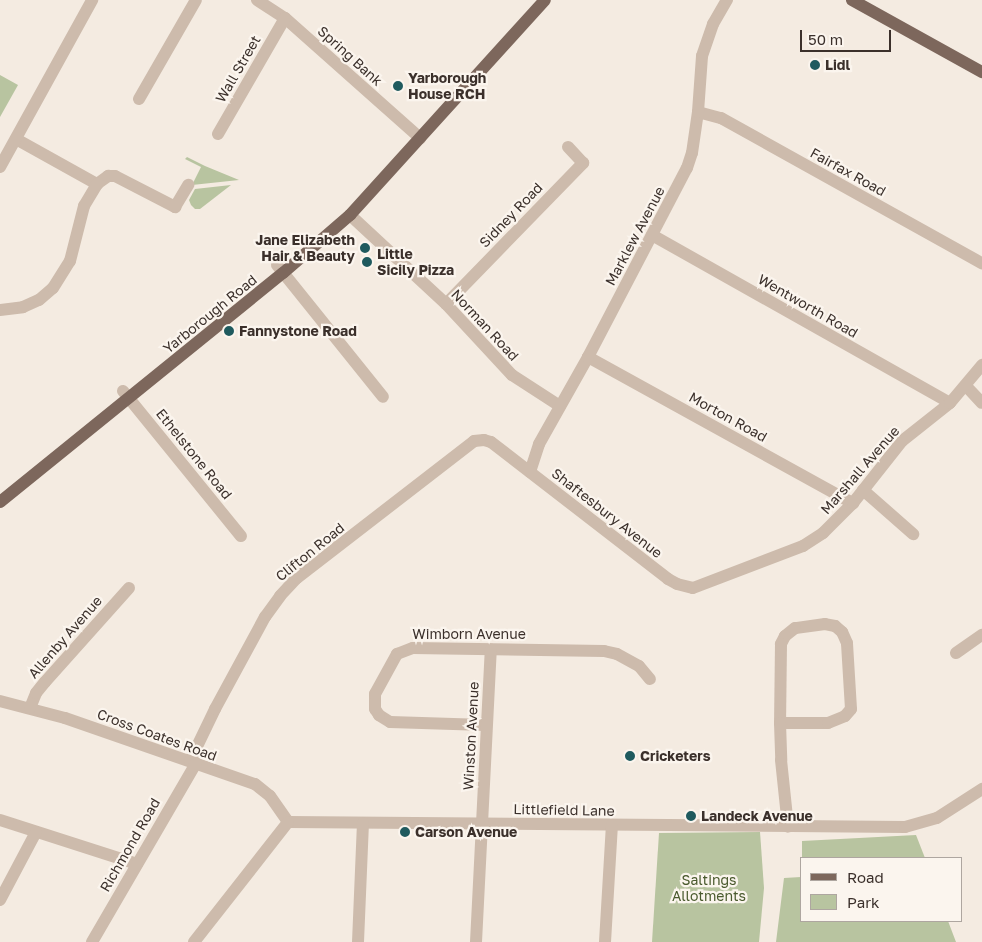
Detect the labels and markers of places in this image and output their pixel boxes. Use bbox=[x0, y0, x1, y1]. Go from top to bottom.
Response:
place label: Lidl bbox=[825, 57, 850, 73]
marker: Lidl bbox=[809, 59, 821, 71]
place label: Yarborough House RCH bbox=[408, 70, 486, 102]
marker: Yarborough House RCH bbox=[392, 80, 404, 92]
place label: Jane Elizabeth Hair & Beauty bbox=[255, 232, 355, 264]
marker: Jane Elizabeth Hair & Beauty bbox=[359, 242, 371, 254]
place label: Little Sicily Pizza bbox=[377, 246, 454, 278]
marker: Little Sicily Pizza bbox=[361, 256, 373, 268]
place label: Fannystone Road bbox=[239, 323, 357, 339]
marker: Fannystone Road bbox=[223, 325, 235, 337]
place label: Cricketers bbox=[640, 748, 710, 764]
marker: Cricketers bbox=[624, 750, 636, 762]
place label: Landeck Avenue bbox=[701, 808, 813, 824]
marker: Landeck Avenue bbox=[685, 810, 697, 822]
place label: Carson Avenue bbox=[415, 824, 517, 840]
marker: Carson Avenue bbox=[399, 826, 411, 838]

